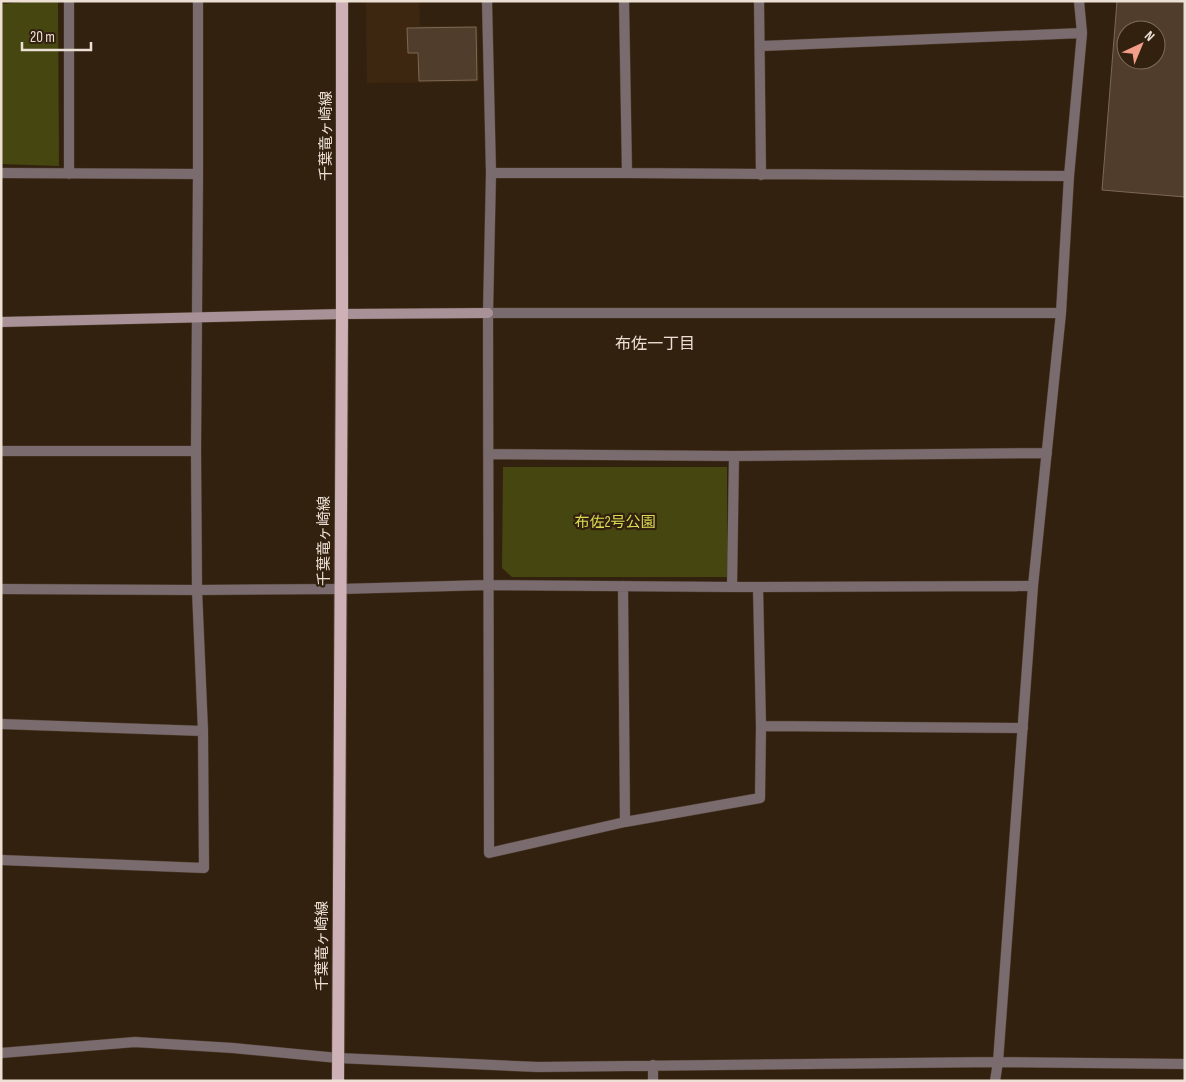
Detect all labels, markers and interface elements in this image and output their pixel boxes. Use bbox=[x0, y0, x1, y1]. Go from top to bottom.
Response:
scale bar bbox=[22, 20, 91, 52]
north arrow bbox=[1116, 20, 1166, 70]
text: N bbox=[1141, 27, 1158, 45]
text: 20 m bbox=[30, 28, 55, 47]
street label: 千葉竜ヶ崎線 bbox=[317, 91, 336, 181]
district label: 布佐一丁目 bbox=[615, 335, 695, 354]
street label: 千葉竜ヶ崎線 bbox=[315, 496, 334, 586]
park label: 布佐2号公園 bbox=[574, 513, 656, 532]
street label: 千葉竜ヶ崎線 bbox=[313, 901, 332, 991]

